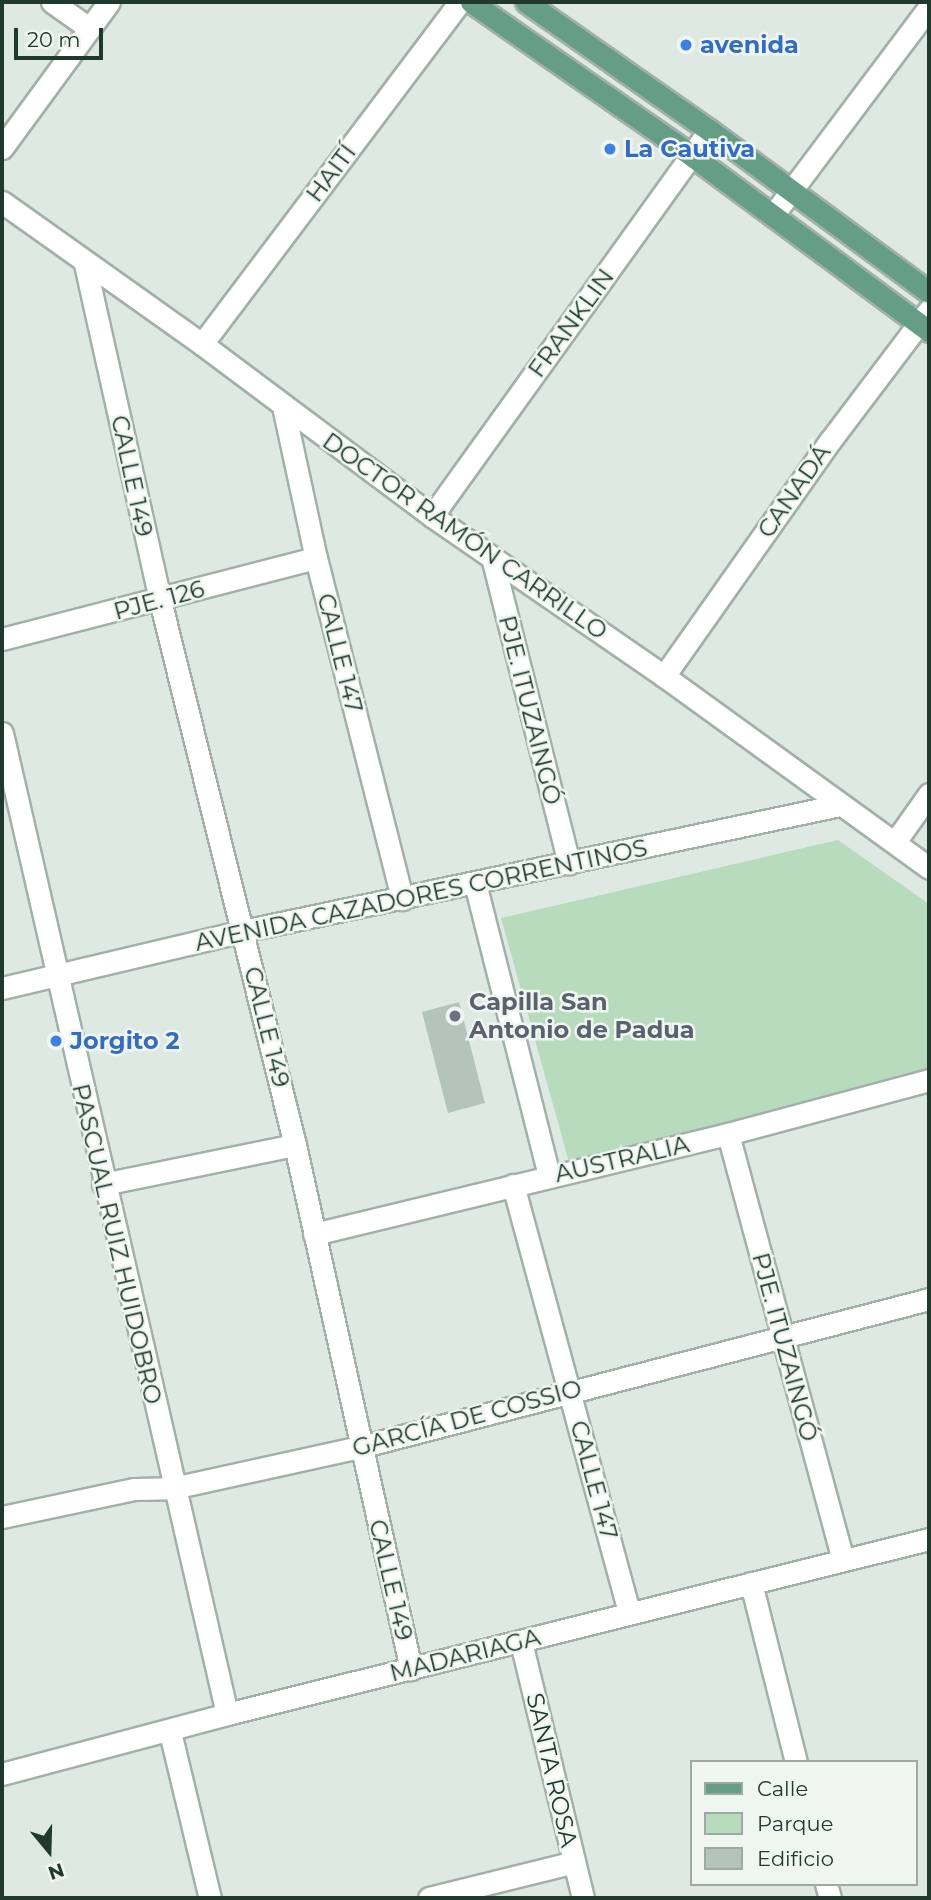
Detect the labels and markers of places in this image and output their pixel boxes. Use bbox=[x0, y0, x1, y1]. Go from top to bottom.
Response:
place label: avenida bbox=[700, 31, 799, 59]
marker: avenida bbox=[678, 37, 694, 53]
place label: La Cautiva bbox=[624, 135, 755, 163]
marker: La Cautiva bbox=[602, 141, 618, 157]
place label: Capilla San Antonio de Padua bbox=[469, 988, 695, 1044]
marker: Capilla San Antonio de Padua bbox=[447, 1008, 463, 1024]
place label: Jorgito 2 bbox=[70, 1027, 180, 1055]
marker: Jorgito 2 bbox=[48, 1033, 64, 1049]

